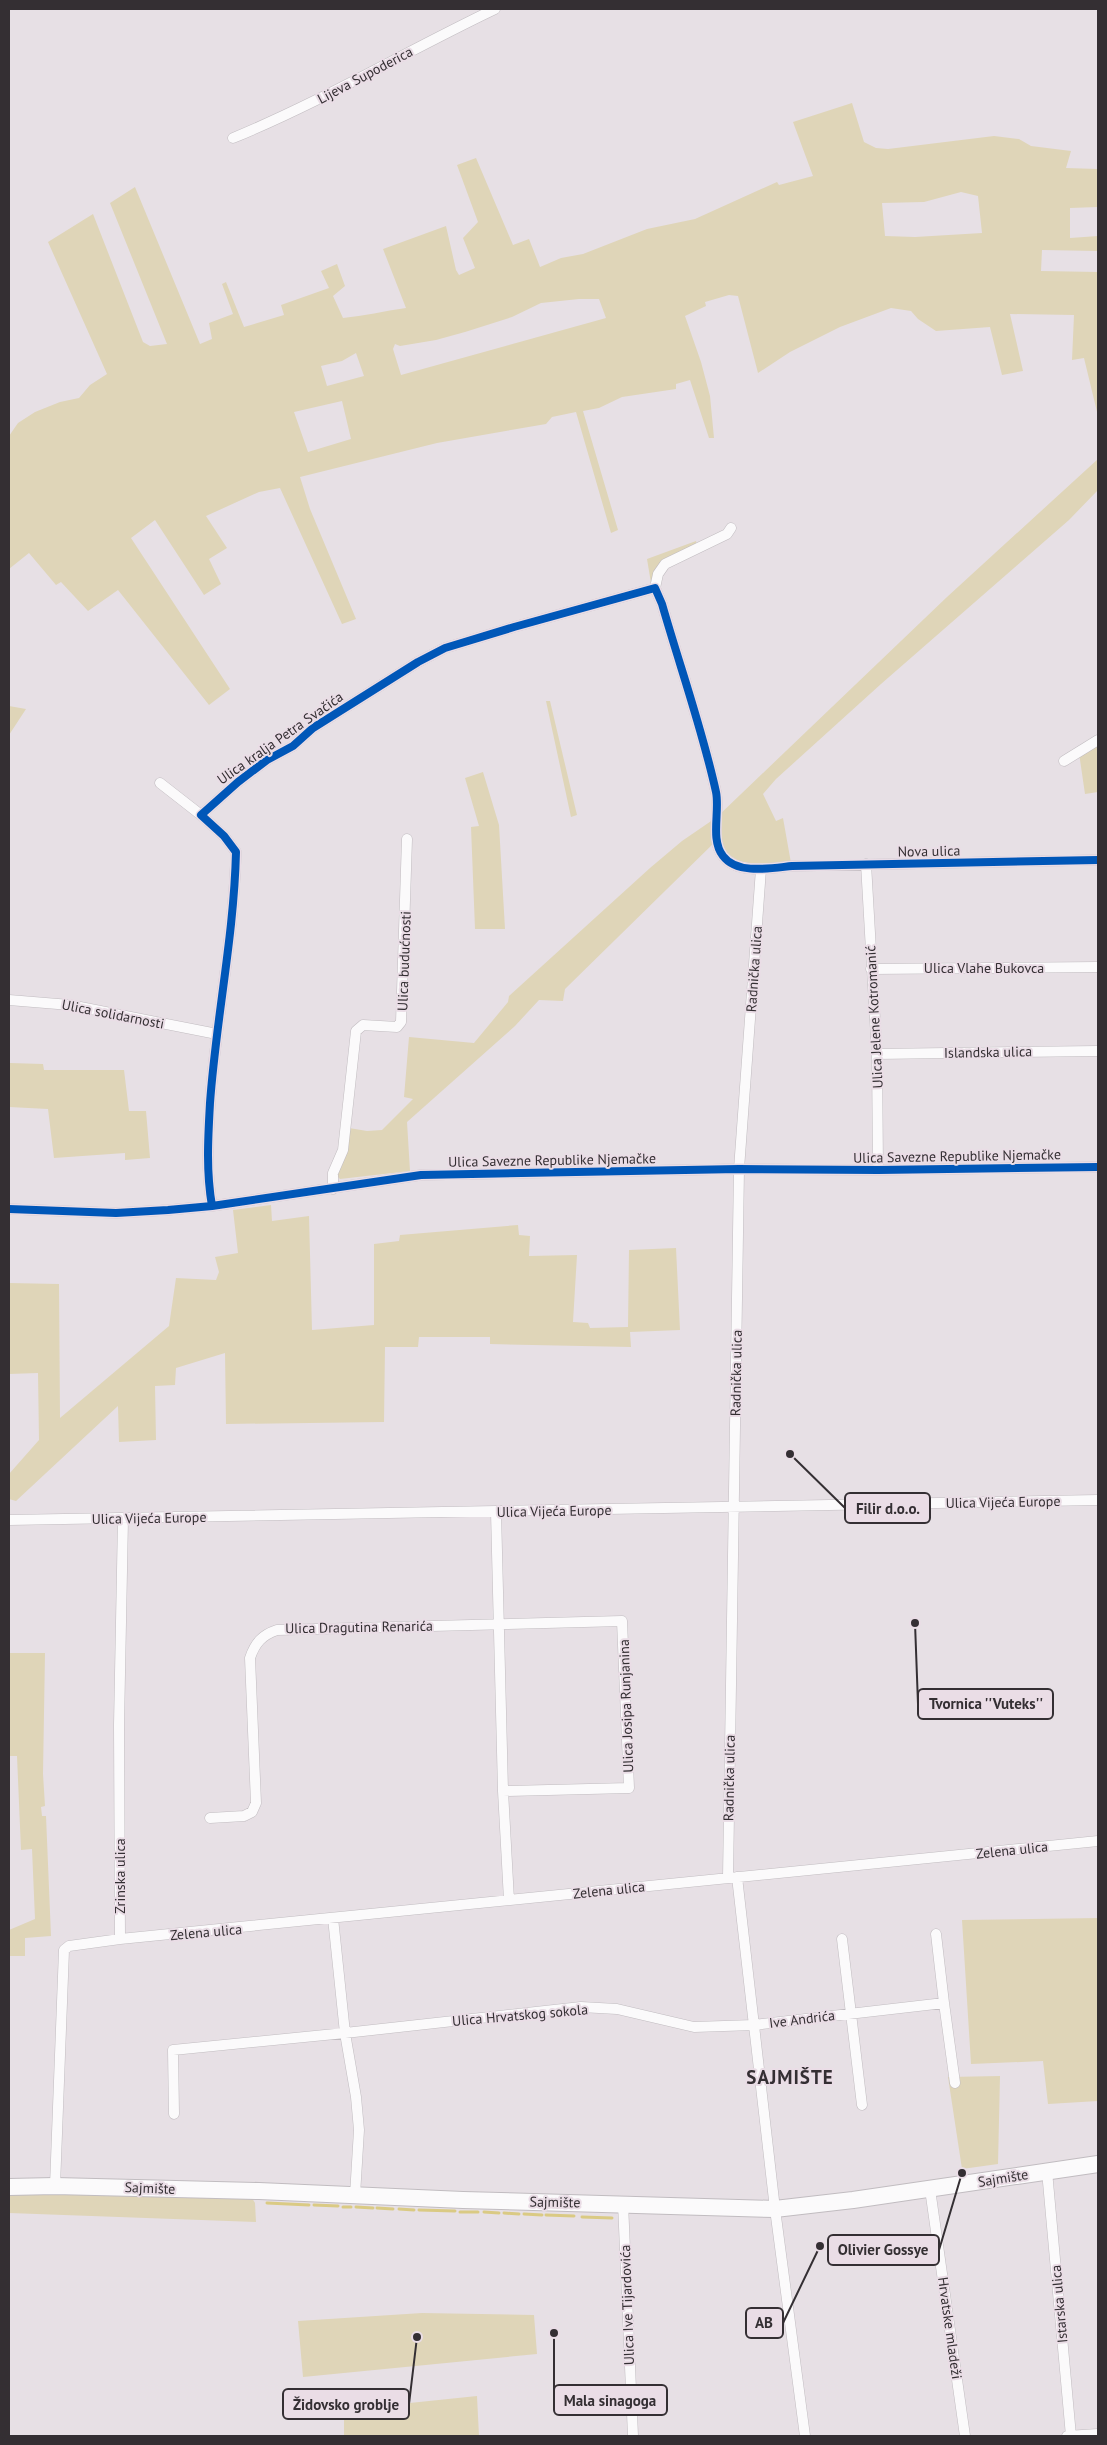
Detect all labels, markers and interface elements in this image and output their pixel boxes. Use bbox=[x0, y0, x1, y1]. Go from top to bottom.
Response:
street label: Lijeva Supoderica bbox=[314, 42, 416, 108]
street label: Ulica kralja Petra Svačića bbox=[213, 688, 347, 788]
street label: Nova ulica bbox=[897, 841, 961, 861]
street label: Ulica budućnosti bbox=[393, 911, 415, 1011]
street label: Radnička ulica bbox=[742, 925, 766, 1013]
street label: Ulica Jelene Kotromanić bbox=[861, 945, 887, 1089]
street label: Ulica Vlahe Bukovca bbox=[924, 959, 1044, 977]
street label: Ulica solidarnosti bbox=[60, 995, 166, 1033]
street label: Islandska ulica bbox=[944, 1042, 1032, 1062]
street label: Ulica Savezne Republike Njemačke bbox=[853, 1145, 1061, 1167]
street label: Ulica Savezne Republike Njemačke bbox=[448, 1149, 656, 1171]
street label: Radnička ulica bbox=[726, 1330, 746, 1416]
street label: Ulica Vijeća Europe bbox=[945, 1492, 1061, 1512]
callout: Filir d.o.o. bbox=[845, 1493, 930, 1523]
text: Filir d.o.o. bbox=[856, 1499, 920, 1518]
street label: Ulica Vijeća Europe bbox=[496, 1501, 612, 1521]
street label: Ulica Vijeća Europe bbox=[91, 1508, 207, 1528]
street label: Ulica Dragutina Renarića bbox=[285, 1617, 433, 1637]
street label: Ulica Josipa Runjanina bbox=[615, 1639, 637, 1773]
callout: Tvornica ''Vuteks'' bbox=[918, 1689, 1053, 1719]
text: Tvornica ''Vuteks'' bbox=[929, 1694, 1043, 1713]
street label: Radnička ulica bbox=[719, 1735, 739, 1821]
street label: Zelena ulica bbox=[975, 1837, 1049, 1863]
street label: Zrinska ulica bbox=[111, 1838, 129, 1914]
street label: Zelena ulica bbox=[572, 1877, 646, 1903]
street label: Zelena ulica bbox=[169, 1920, 243, 1944]
street label: Ulica Hrvatskog sokola bbox=[451, 2000, 589, 2030]
street label: Ive Andrića bbox=[768, 2006, 836, 2032]
district label: SAJMIŠTE bbox=[746, 2065, 834, 2089]
street label: Sajmište bbox=[976, 2165, 1030, 2191]
street label: Sajmište bbox=[124, 2178, 176, 2198]
street label: Sajmište bbox=[529, 2193, 581, 2211]
callout: Olivier Gossye bbox=[828, 2235, 939, 2265]
text: Olivier Gossye bbox=[838, 2240, 929, 2259]
street label: Ulica Ive Tijardovića bbox=[616, 2244, 638, 2366]
street label: Istarska ulica bbox=[1047, 2264, 1071, 2344]
street label: Hrvatske mladeži bbox=[934, 2276, 966, 2380]
callout: AB bbox=[746, 2308, 783, 2338]
text: AB bbox=[755, 2313, 773, 2332]
callout: Mala sinagoga bbox=[554, 2385, 667, 2415]
callout: Židovsko groblje bbox=[283, 2389, 409, 2419]
text: Mala sinagoga bbox=[564, 2391, 656, 2410]
text: Židovsko groblje bbox=[293, 2395, 399, 2414]

